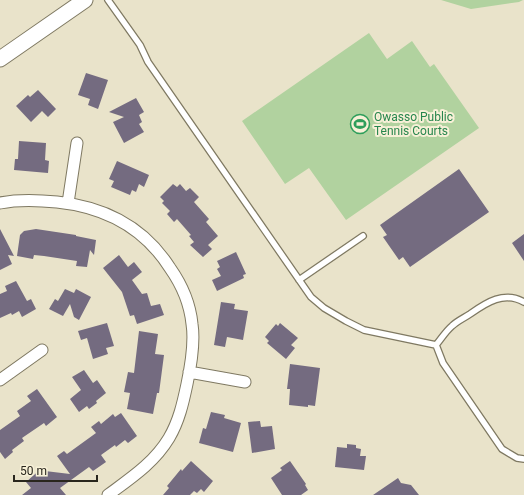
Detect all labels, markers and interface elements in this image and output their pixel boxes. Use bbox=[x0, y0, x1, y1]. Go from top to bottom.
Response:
place label: Owasso Public Tennis Courts bbox=[374, 110, 453, 138]
sports icon: Owasso Public Tennis Courts bbox=[349, 113, 371, 135]
scale bar bbox=[14, 457, 97, 483]
text: 50 m bbox=[20, 464, 47, 478]

